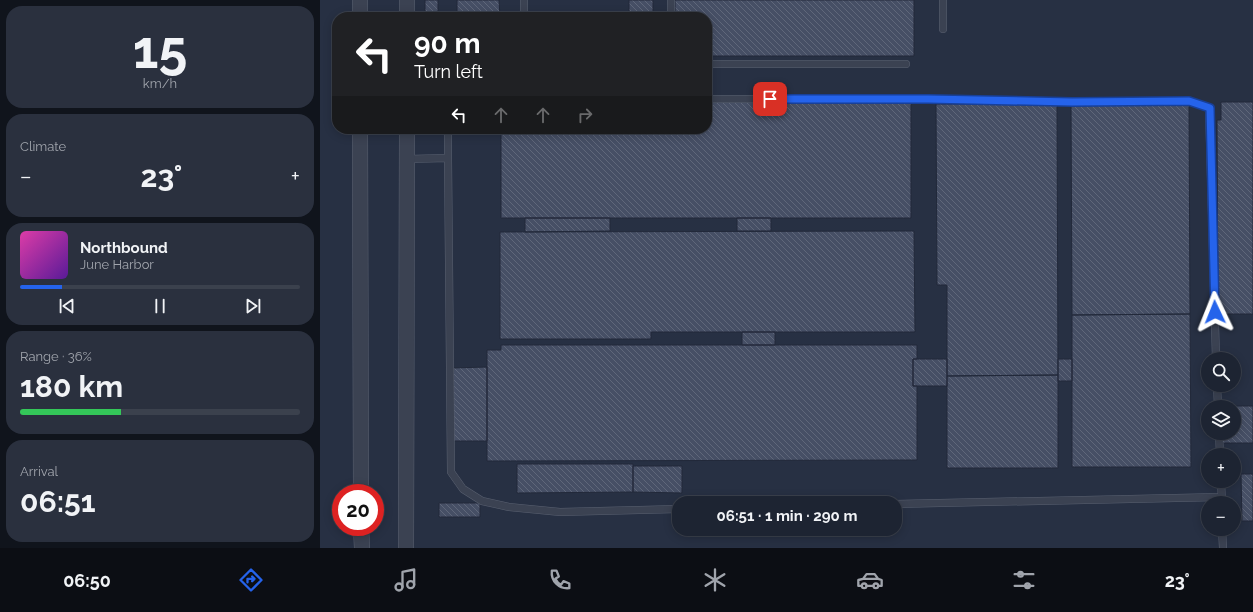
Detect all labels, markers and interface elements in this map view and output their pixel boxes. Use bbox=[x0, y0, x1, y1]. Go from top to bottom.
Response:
text: 15 bbox=[133, 19, 187, 80]
text: 90 m bbox=[414, 27, 480, 60]
icon: left bbox=[348, 28, 400, 80]
text: Turn left bbox=[414, 61, 483, 82]
text: km/h bbox=[143, 76, 177, 91]
pin bbox=[753, 82, 787, 116]
icon: arrive bbox=[759, 88, 781, 110]
icon: left bbox=[448, 104, 470, 126]
icon: ahead bbox=[490, 104, 512, 126]
icon: ahead bbox=[532, 104, 554, 126]
icon: right bbox=[574, 104, 596, 126]
text: Climate bbox=[20, 139, 66, 154]
text: 23° bbox=[140, 159, 182, 194]
text: − bbox=[20, 163, 32, 189]
text: + bbox=[291, 163, 300, 189]
text: Northbound bbox=[80, 239, 168, 257]
text: June Harbor bbox=[80, 257, 154, 272]
position arrow bbox=[1194, 291, 1236, 333]
icon: previous bbox=[56, 295, 78, 317]
icon: pause bbox=[149, 295, 171, 317]
icon: next bbox=[242, 295, 264, 317]
text: Range · 36% bbox=[20, 349, 92, 364]
map controls bbox=[1201, 352, 1241, 536]
button: search bbox=[1201, 352, 1241, 392]
text: 180 km bbox=[20, 369, 123, 404]
button: layers bbox=[1201, 400, 1241, 440]
button: + bbox=[1201, 448, 1241, 488]
text: Arrival bbox=[20, 464, 58, 479]
text: 06:51 bbox=[20, 484, 95, 519]
speed limit sign: 20 bbox=[332, 484, 384, 536]
button: − bbox=[1201, 496, 1241, 536]
text: 06:51 · 1 min · 290 m bbox=[717, 507, 857, 525]
icon: directions bbox=[237, 566, 265, 594]
icon: music bbox=[392, 566, 420, 594]
icon: phone bbox=[546, 566, 574, 594]
icon: climate bbox=[701, 566, 729, 594]
icon: car bbox=[856, 566, 884, 594]
icon: filters bbox=[1010, 566, 1038, 594]
text: 06:50 bbox=[63, 570, 111, 591]
text: 23° bbox=[1165, 570, 1190, 591]

